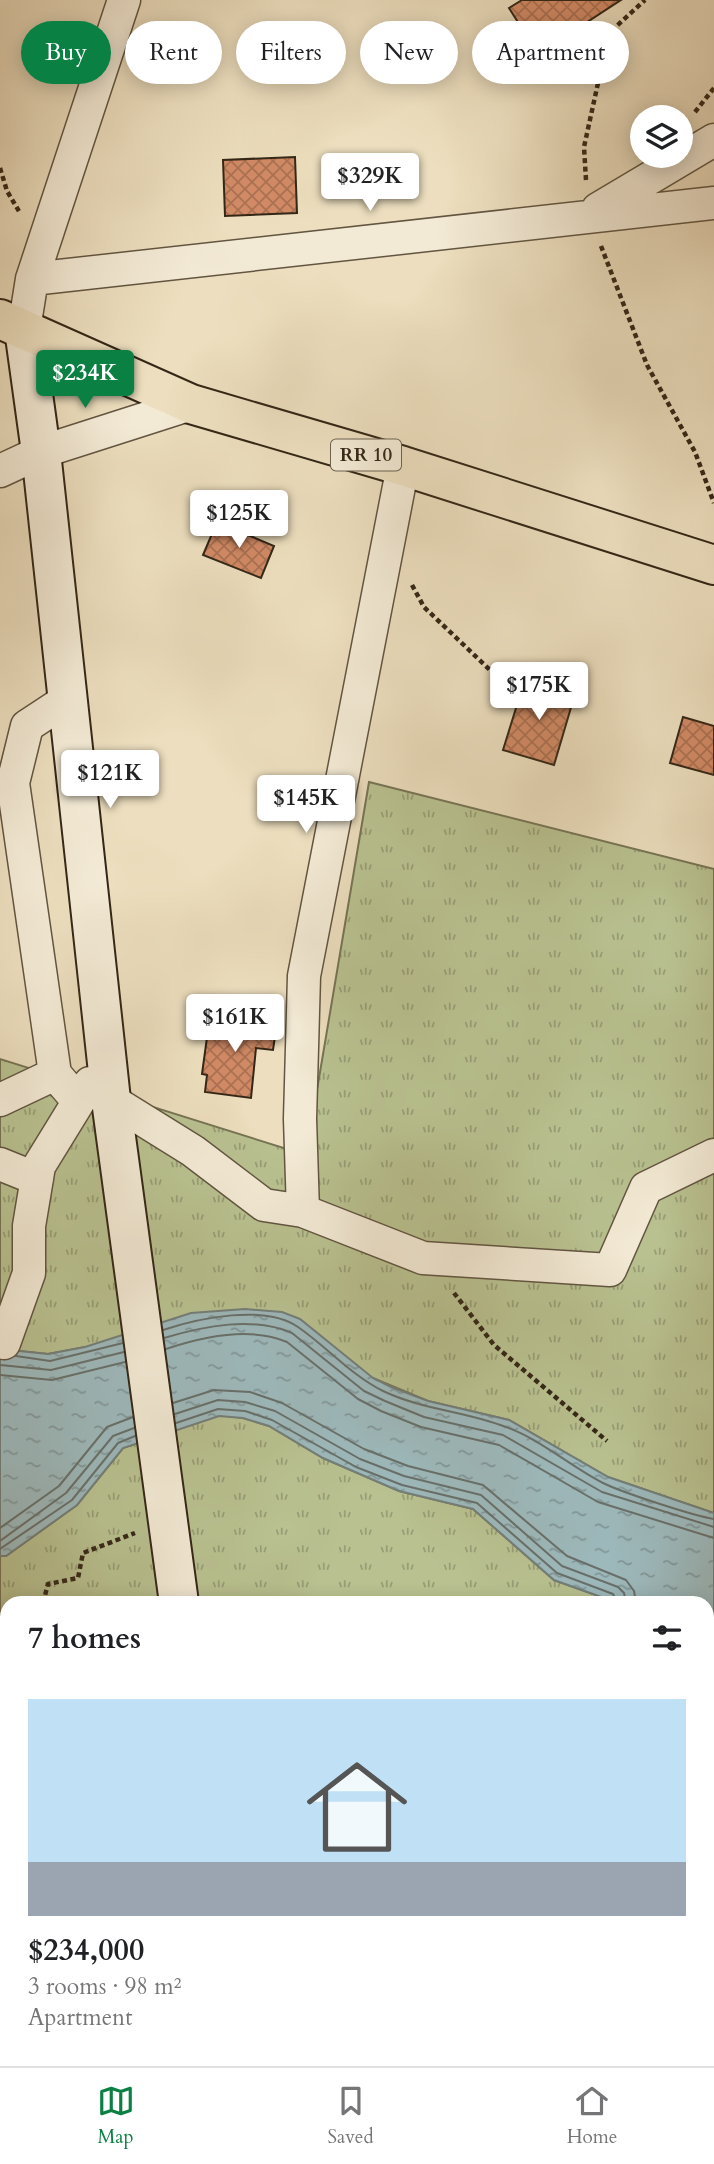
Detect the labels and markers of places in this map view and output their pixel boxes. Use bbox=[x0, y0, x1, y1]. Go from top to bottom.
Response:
pin: $329K bbox=[321, 154, 419, 213]
pin: $234K bbox=[36, 350, 134, 410]
pin: $125K bbox=[190, 490, 288, 550]
pin: $175K bbox=[490, 662, 588, 722]
pin: $121K bbox=[61, 750, 159, 810]
pin: $145K bbox=[257, 776, 355, 835]
pin: $161K bbox=[186, 995, 284, 1054]

